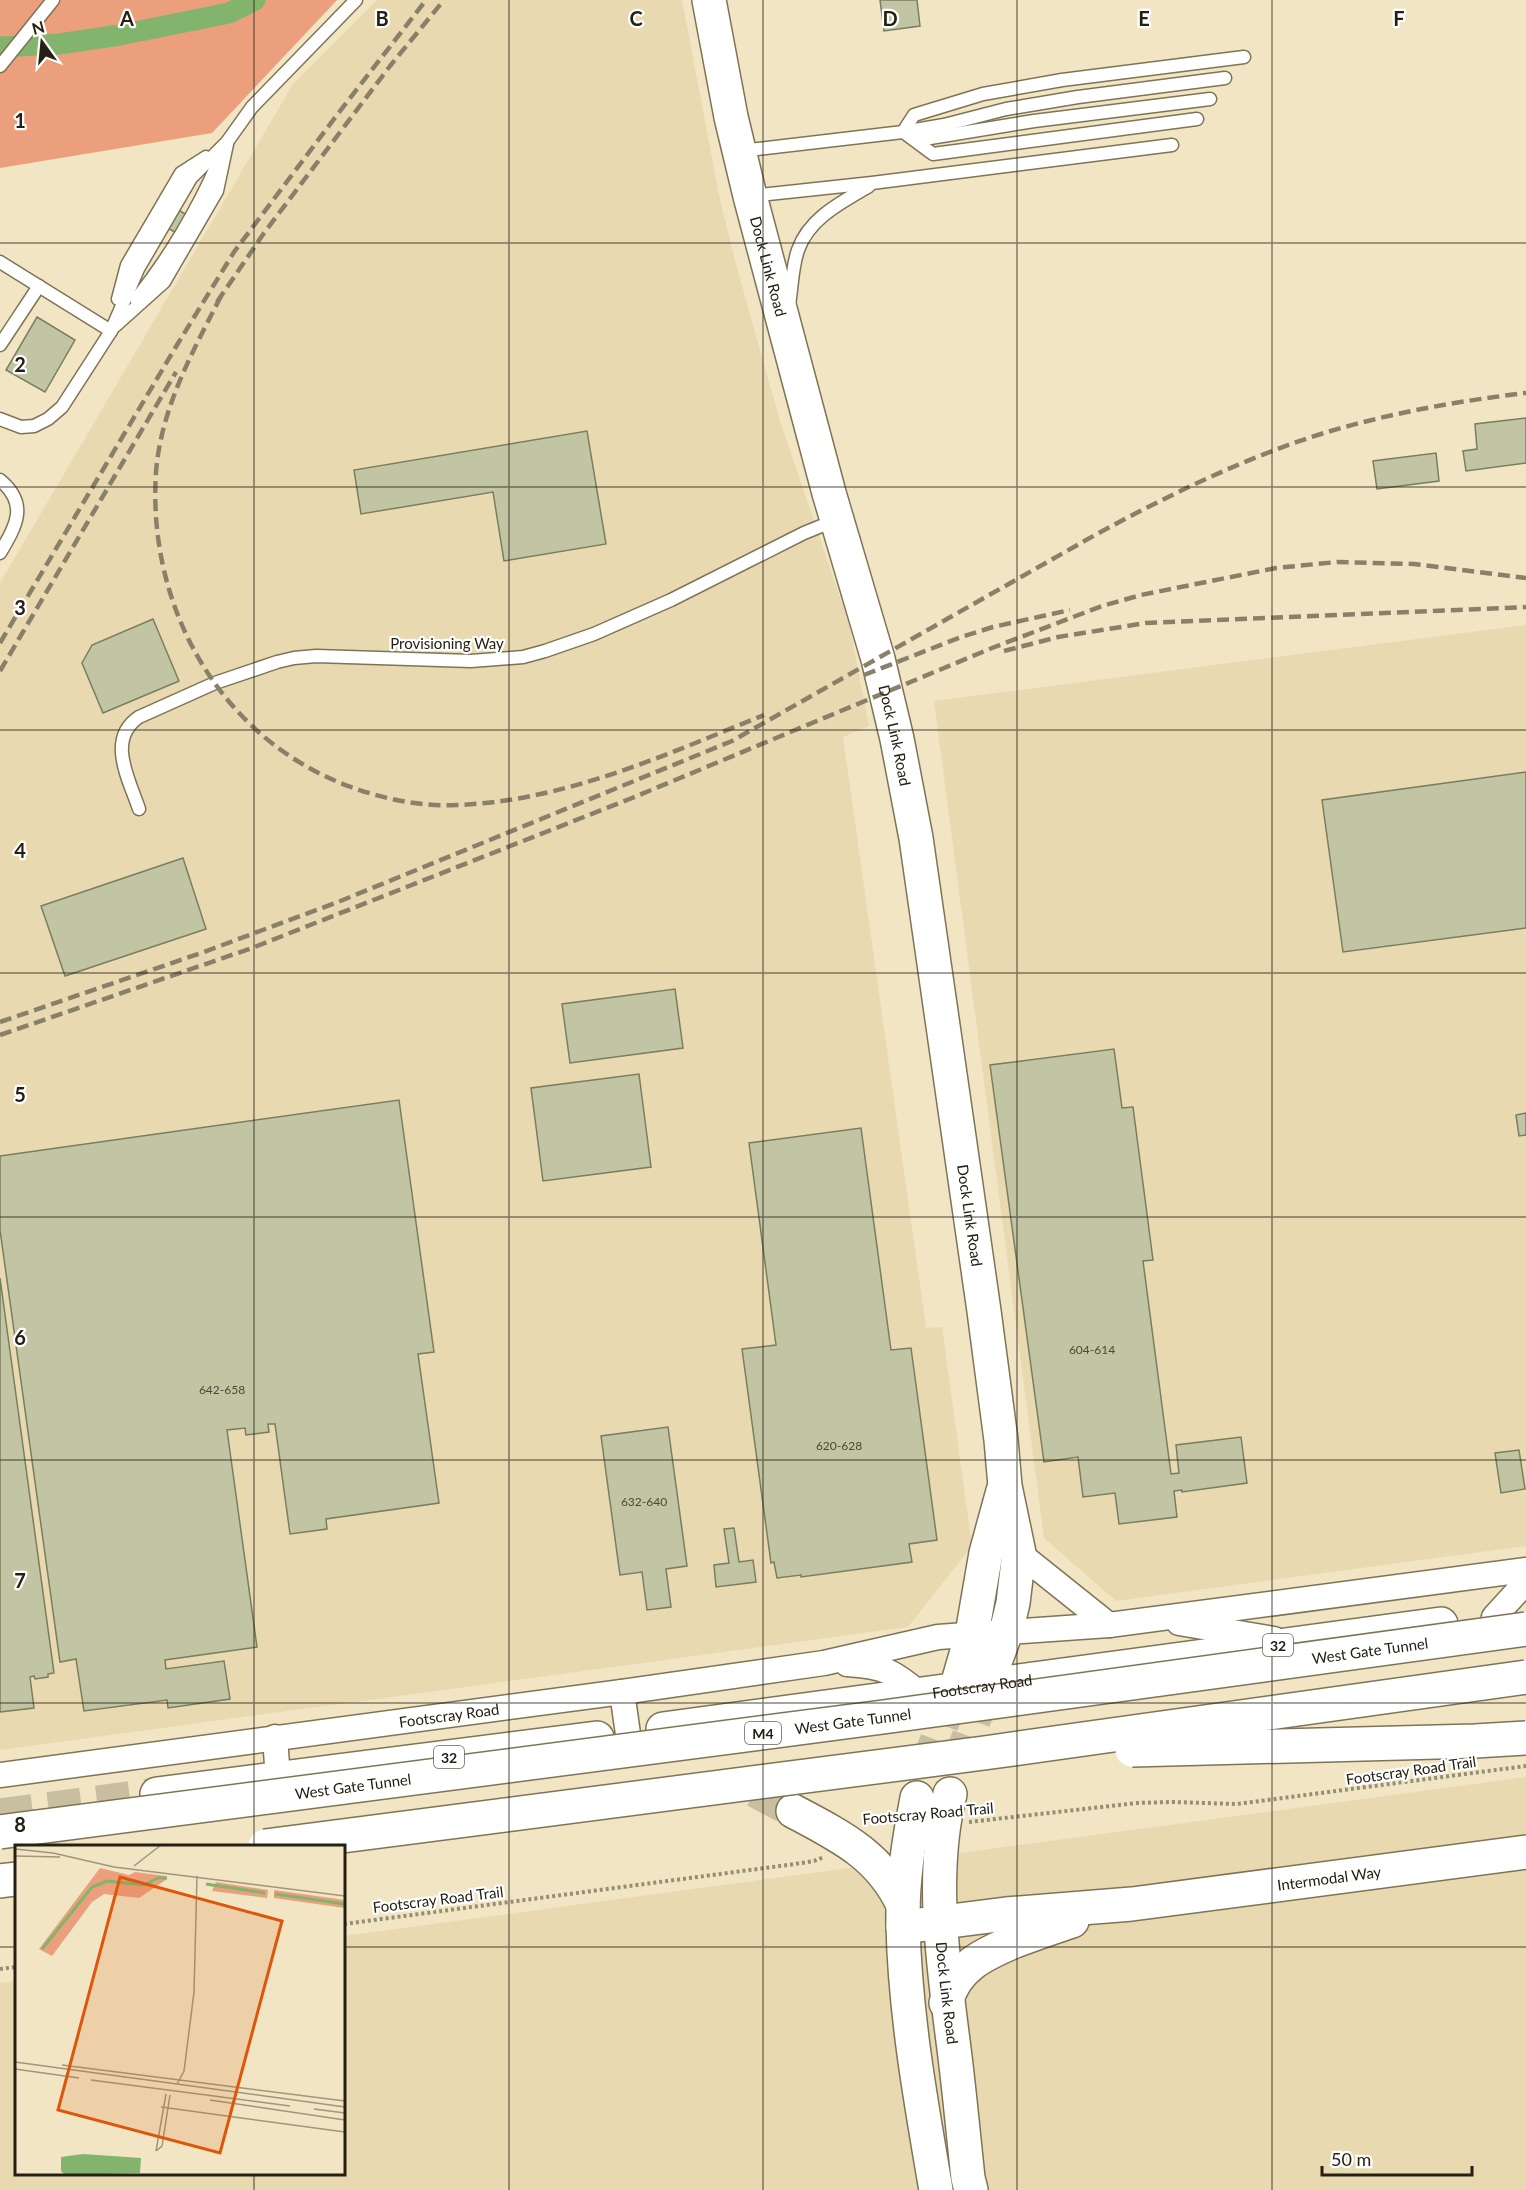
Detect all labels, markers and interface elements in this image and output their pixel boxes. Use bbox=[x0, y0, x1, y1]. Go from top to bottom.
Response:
text: A bbox=[119, 6, 134, 30]
text: B bbox=[375, 6, 389, 30]
text: C bbox=[629, 6, 643, 30]
text: D bbox=[882, 6, 898, 30]
text: E bbox=[1138, 6, 1150, 30]
text: F bbox=[1393, 6, 1405, 30]
north arrow bbox=[12, 12, 72, 72]
text: N bbox=[30, 16, 46, 38]
text: 1 bbox=[14, 108, 26, 132]
street label: Dock Link Road bbox=[747, 214, 791, 318]
text: 2 bbox=[14, 352, 26, 376]
text: 3 bbox=[14, 595, 26, 619]
street label: Provisioning Way bbox=[390, 634, 504, 652]
street label: Dock Link Road bbox=[875, 683, 915, 787]
text: 4 bbox=[14, 838, 26, 862]
text: 5 bbox=[14, 1082, 26, 1106]
street label: Dock Link Road bbox=[954, 1163, 986, 1268]
text: 6 bbox=[14, 1325, 26, 1349]
house number: 604-614 bbox=[1069, 1342, 1115, 1357]
house number: 642-658 bbox=[199, 1382, 245, 1397]
house number: 620-628 bbox=[816, 1438, 862, 1453]
house number: 632-640 bbox=[621, 1494, 667, 1509]
text: 7 bbox=[14, 1568, 26, 1592]
street label: West Gate Tunnel bbox=[1311, 1633, 1429, 1667]
road number: 32 bbox=[1263, 1634, 1293, 1656]
street label: Footscray Road bbox=[931, 1670, 1033, 1702]
street label: Footscray Road bbox=[398, 1699, 500, 1731]
street label: West Gate Tunnel bbox=[794, 1704, 912, 1737]
road number: M4 bbox=[745, 1722, 781, 1744]
road number: 32 bbox=[434, 1746, 464, 1768]
street label: Footscray Road Trail bbox=[1345, 1752, 1477, 1788]
street label: West Gate Tunnel bbox=[294, 1770, 412, 1803]
street label: Footscray Road Trail bbox=[862, 1798, 994, 1828]
text: 8 bbox=[14, 1812, 26, 1836]
inset map bbox=[15, 1845, 345, 2175]
street label: Intermodal Way bbox=[1276, 1862, 1382, 1894]
street label: Footscray Road Trail bbox=[372, 1882, 504, 1916]
street label: Dock Link Road bbox=[933, 1941, 962, 2045]
scale bar bbox=[1322, 2139, 1472, 2177]
text: 50 m bbox=[1331, 2148, 1371, 2170]

